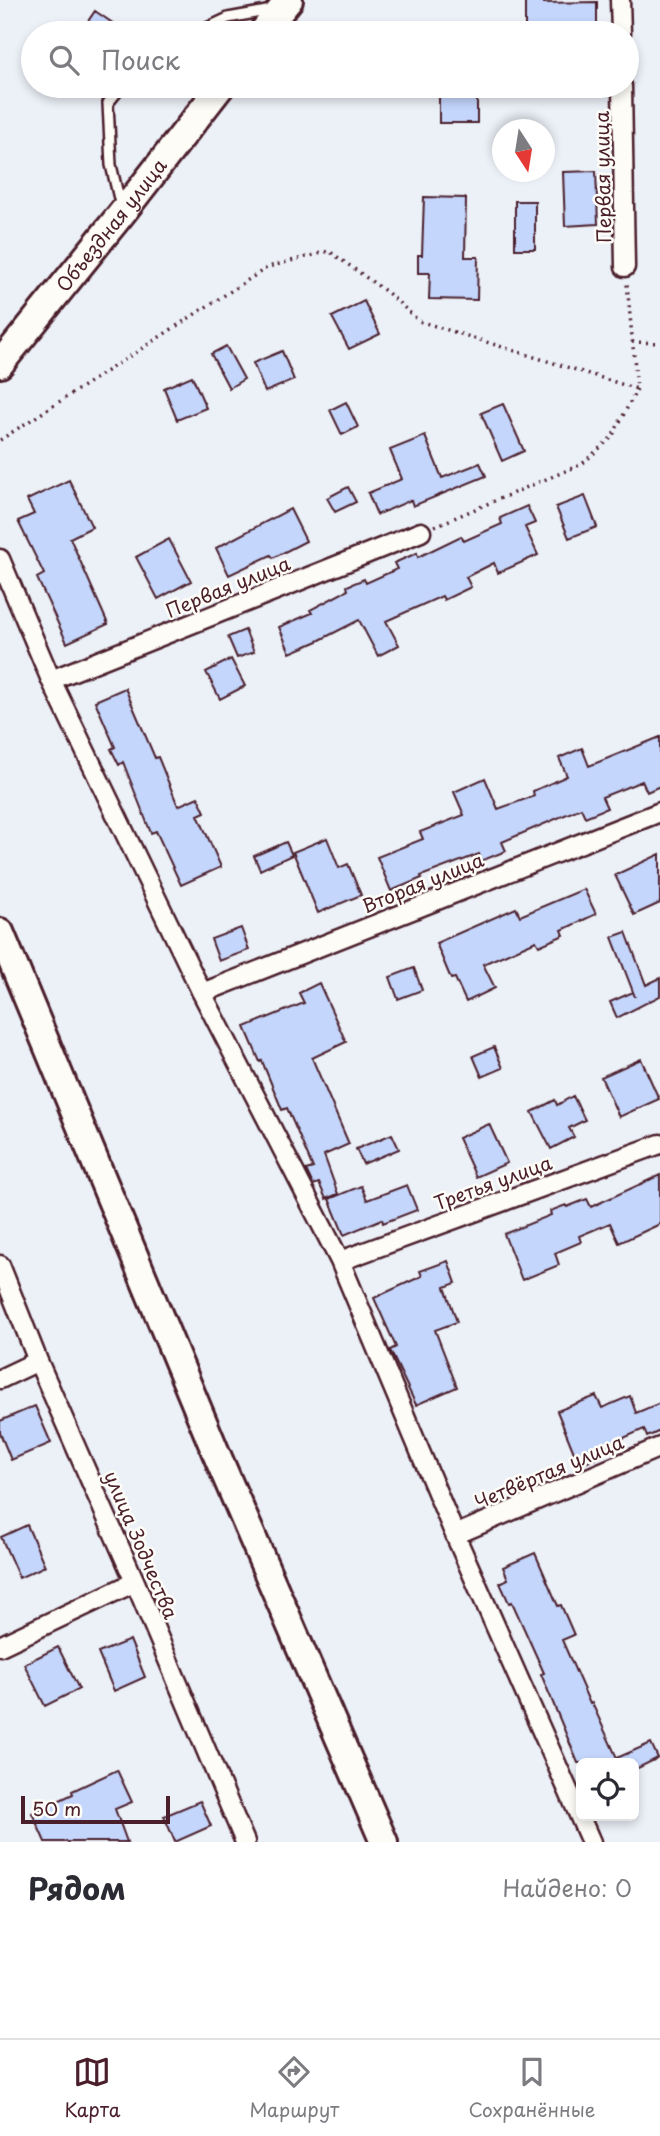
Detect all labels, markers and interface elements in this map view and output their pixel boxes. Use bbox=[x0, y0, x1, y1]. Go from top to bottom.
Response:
search box bbox=[21, 21, 639, 98]
text: Поиск bbox=[101, 40, 180, 79]
icon: search bbox=[45, 41, 83, 79]
street label: Первая улица bbox=[587, 111, 617, 243]
north arrow bbox=[492, 119, 555, 182]
street label: Объездная улица bbox=[49, 152, 173, 297]
street label: Первая улица bbox=[161, 548, 294, 624]
street label: Вторая улица bbox=[358, 845, 488, 919]
street label: Третья улица bbox=[430, 1148, 556, 1216]
street label: Четвёртая улица bbox=[470, 1427, 628, 1515]
street label: улица Зодчества bbox=[98, 1466, 186, 1623]
map controls bbox=[576, 1758, 639, 1821]
button: locate bbox=[576, 1758, 639, 1821]
scale bar bbox=[21, 1793, 170, 1825]
text: 50 m bbox=[32, 1794, 81, 1822]
text: Рядом bbox=[28, 1865, 126, 1910]
text: Найдено: 0 bbox=[502, 1870, 632, 1905]
tab: Карта bbox=[65, 2053, 120, 2123]
tab: Маршрут bbox=[249, 2053, 339, 2123]
tab: Сохранённые bbox=[468, 2053, 595, 2123]

